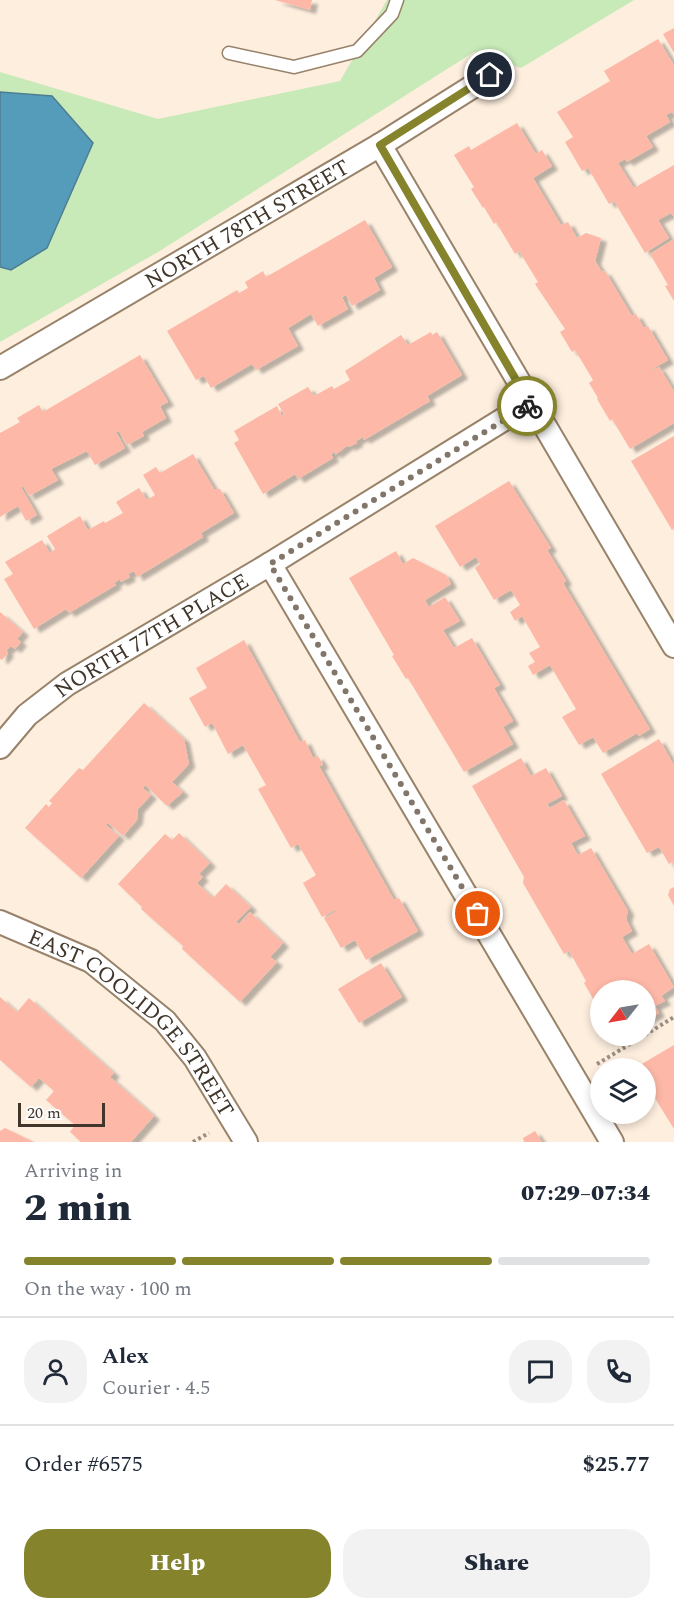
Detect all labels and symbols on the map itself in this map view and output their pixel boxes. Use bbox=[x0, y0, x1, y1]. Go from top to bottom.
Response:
pin bbox=[464, 49, 515, 100]
street label: NORTH 78TH STREET bbox=[139, 151, 356, 298]
courier bbox=[497, 376, 557, 436]
street label: NORTH 77TH PLACE bbox=[47, 565, 256, 706]
pin bbox=[452, 888, 503, 939]
street label: EAST COOLIDGE STREET bbox=[23, 921, 242, 1124]
north arrow bbox=[590, 980, 656, 1046]
scale bar bbox=[18, 1100, 105, 1128]

